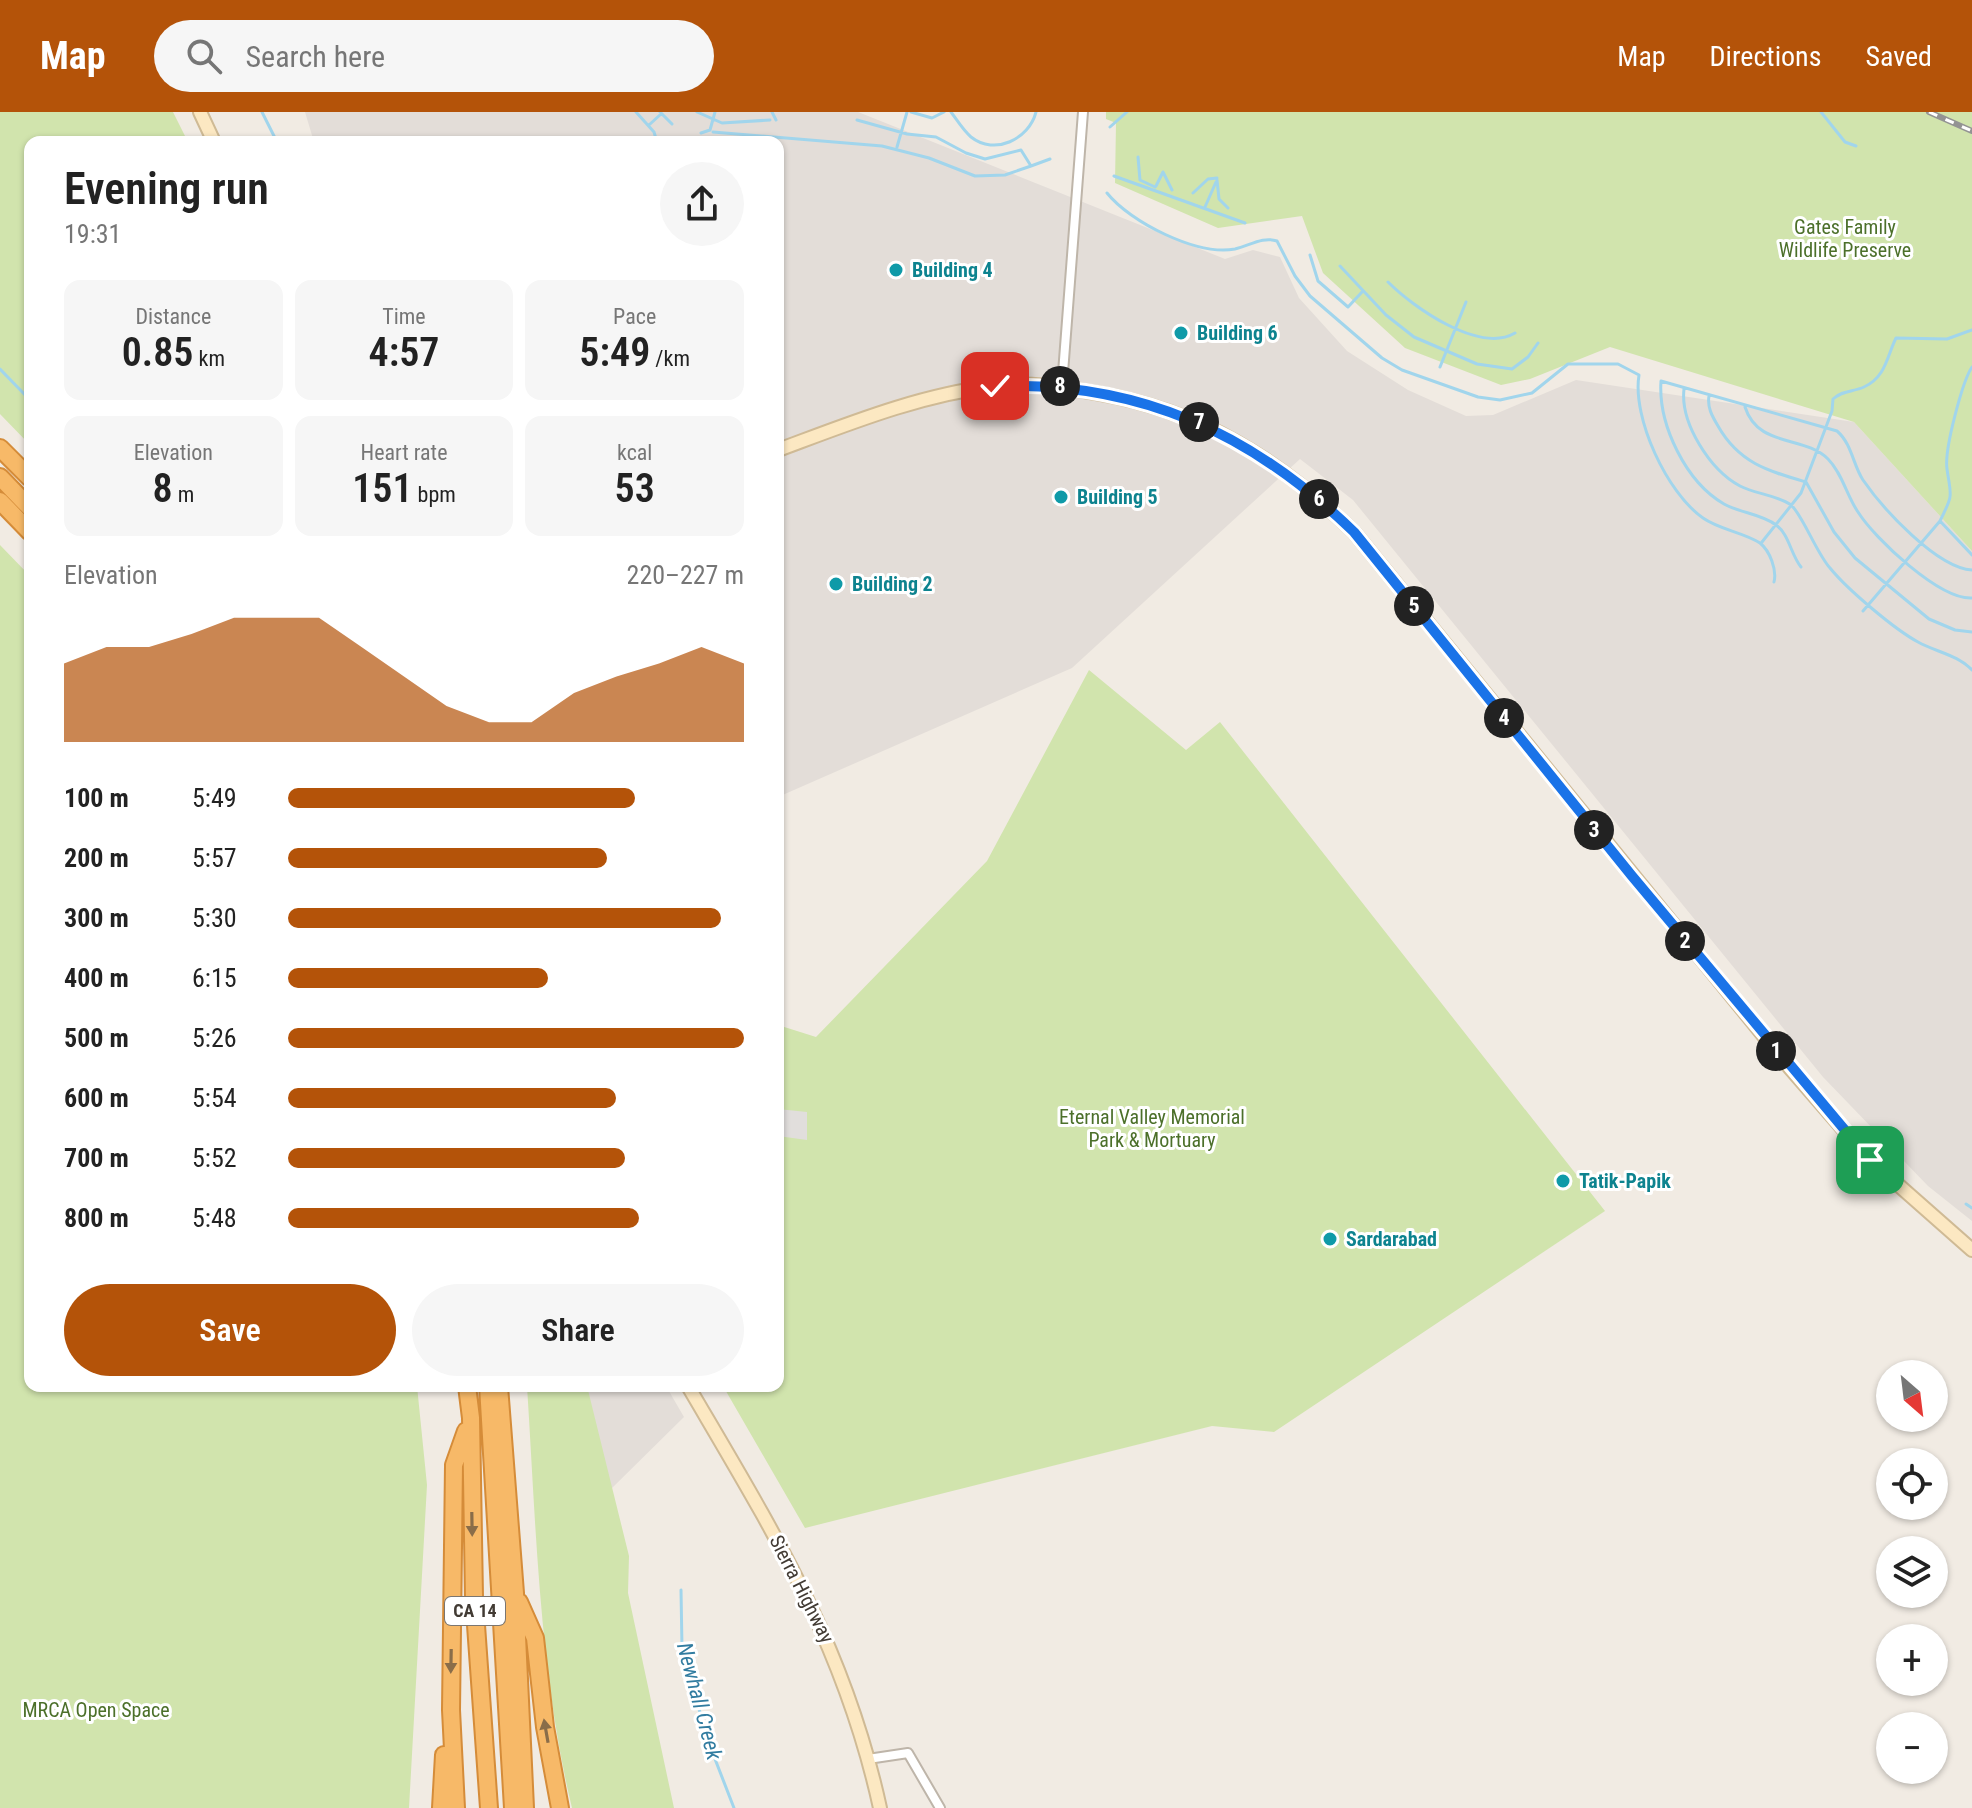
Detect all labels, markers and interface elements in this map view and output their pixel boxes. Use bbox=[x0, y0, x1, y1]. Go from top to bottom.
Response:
search box bbox=[154, 20, 714, 92]
text: Map bbox=[40, 34, 106, 78]
icon: search bbox=[182, 34, 226, 78]
text: Search here bbox=[246, 39, 385, 74]
text: Map bbox=[1617, 40, 1666, 73]
text: Directions bbox=[1710, 40, 1821, 73]
text: Saved bbox=[1865, 40, 1932, 73]
button: share bbox=[660, 162, 744, 246]
text: Evening run bbox=[64, 163, 269, 215]
park label: Gates Family Wildlife Preserve bbox=[1779, 215, 1911, 262]
text: 19:31 bbox=[64, 219, 121, 249]
place label: Building 4 bbox=[912, 258, 993, 282]
marker: Building 4 bbox=[887, 261, 905, 279]
text: Distance bbox=[135, 304, 211, 329]
text: Time bbox=[382, 304, 426, 329]
text: Pace bbox=[613, 304, 656, 329]
place label: Building 6 bbox=[1197, 321, 1278, 345]
marker: Building 6 bbox=[1172, 324, 1190, 342]
text: 0.85 bbox=[122, 329, 193, 376]
text: 4:57 bbox=[369, 329, 439, 376]
text: 5:49 bbox=[579, 329, 650, 376]
text: km bbox=[193, 346, 225, 371]
text: /km bbox=[650, 346, 690, 371]
pin bbox=[961, 352, 1029, 420]
icon: check bbox=[973, 364, 1017, 408]
pin: 8 bbox=[1040, 366, 1080, 406]
text: 8 bbox=[1054, 373, 1066, 398]
pin: 7 bbox=[1179, 402, 1219, 442]
text: 7 bbox=[1193, 409, 1205, 434]
text: Elevation bbox=[134, 440, 213, 465]
text: Heart rate bbox=[361, 440, 447, 465]
text: kcal bbox=[617, 440, 652, 465]
text: 8 bbox=[152, 465, 173, 512]
text: 151 bbox=[352, 465, 413, 512]
text: 53 bbox=[615, 465, 655, 512]
pin: 6 bbox=[1299, 479, 1339, 519]
text: m bbox=[173, 482, 194, 507]
text: bpm bbox=[413, 482, 456, 507]
place label: Building 5 bbox=[1077, 485, 1158, 509]
text: 6 bbox=[1313, 486, 1325, 511]
marker: Building 5 bbox=[1052, 488, 1070, 506]
text: Elevation bbox=[64, 560, 158, 590]
text: 220–227 m bbox=[627, 560, 744, 590]
place label: Building 2 bbox=[852, 572, 933, 596]
marker: Building 2 bbox=[827, 575, 845, 593]
pin: 5 bbox=[1394, 586, 1434, 626]
text: 5 bbox=[1408, 593, 1420, 618]
pin: 4 bbox=[1484, 698, 1524, 738]
text: 4 bbox=[1498, 705, 1510, 730]
text: 100 m bbox=[64, 783, 129, 813]
text: 5:49 bbox=[192, 783, 237, 813]
pin: 3 bbox=[1574, 810, 1614, 850]
text: 3 bbox=[1588, 817, 1600, 842]
text: 200 m bbox=[64, 843, 129, 873]
text: 5:57 bbox=[192, 843, 237, 873]
text: 300 m bbox=[64, 903, 129, 933]
text: 5:30 bbox=[192, 903, 237, 933]
pin: 2 bbox=[1665, 921, 1705, 961]
text: 2 bbox=[1679, 928, 1691, 953]
text: 400 m bbox=[64, 963, 129, 993]
text: 6:15 bbox=[192, 963, 237, 993]
text: 500 m bbox=[64, 1023, 129, 1053]
text: 5:26 bbox=[192, 1023, 237, 1053]
pin: 1 bbox=[1756, 1031, 1796, 1071]
text: 1 bbox=[1770, 1038, 1782, 1063]
text: 600 m bbox=[64, 1083, 129, 1113]
text: 5:54 bbox=[192, 1083, 237, 1113]
park label: Eternal Valley Memorial Park & Mortuary bbox=[1059, 1105, 1245, 1152]
pin bbox=[1836, 1126, 1904, 1194]
icon: arrive bbox=[1848, 1138, 1892, 1182]
text: 700 m bbox=[64, 1143, 129, 1173]
text: 5:52 bbox=[192, 1143, 237, 1173]
place label: Tatik-Papik bbox=[1579, 1169, 1671, 1193]
marker: Tatik-Papik bbox=[1554, 1172, 1572, 1190]
text: 800 m bbox=[64, 1203, 129, 1233]
text: 5:48 bbox=[192, 1203, 237, 1233]
place label: Sardarabad bbox=[1346, 1227, 1437, 1251]
marker: Sardarabad bbox=[1321, 1230, 1339, 1248]
button: Save bbox=[64, 1284, 396, 1376]
button: Share bbox=[412, 1284, 744, 1376]
north arrow bbox=[1876, 1360, 1948, 1432]
map controls bbox=[1876, 1360, 1948, 1784]
button: locate bbox=[1876, 1448, 1948, 1520]
one-way arrow bbox=[466, 1512, 479, 1537]
street label: Sierra Highway bbox=[765, 1531, 839, 1647]
button: layers bbox=[1876, 1536, 1948, 1608]
road number: CA 14 bbox=[445, 1597, 505, 1625]
button: + bbox=[1876, 1624, 1948, 1696]
water label: Newhall Creek bbox=[672, 1640, 727, 1763]
one-way arrow bbox=[445, 1649, 457, 1674]
park label: MRCA Open Space bbox=[22, 1698, 170, 1722]
button: − bbox=[1876, 1712, 1948, 1784]
one-way arrow bbox=[539, 1719, 552, 1744]

